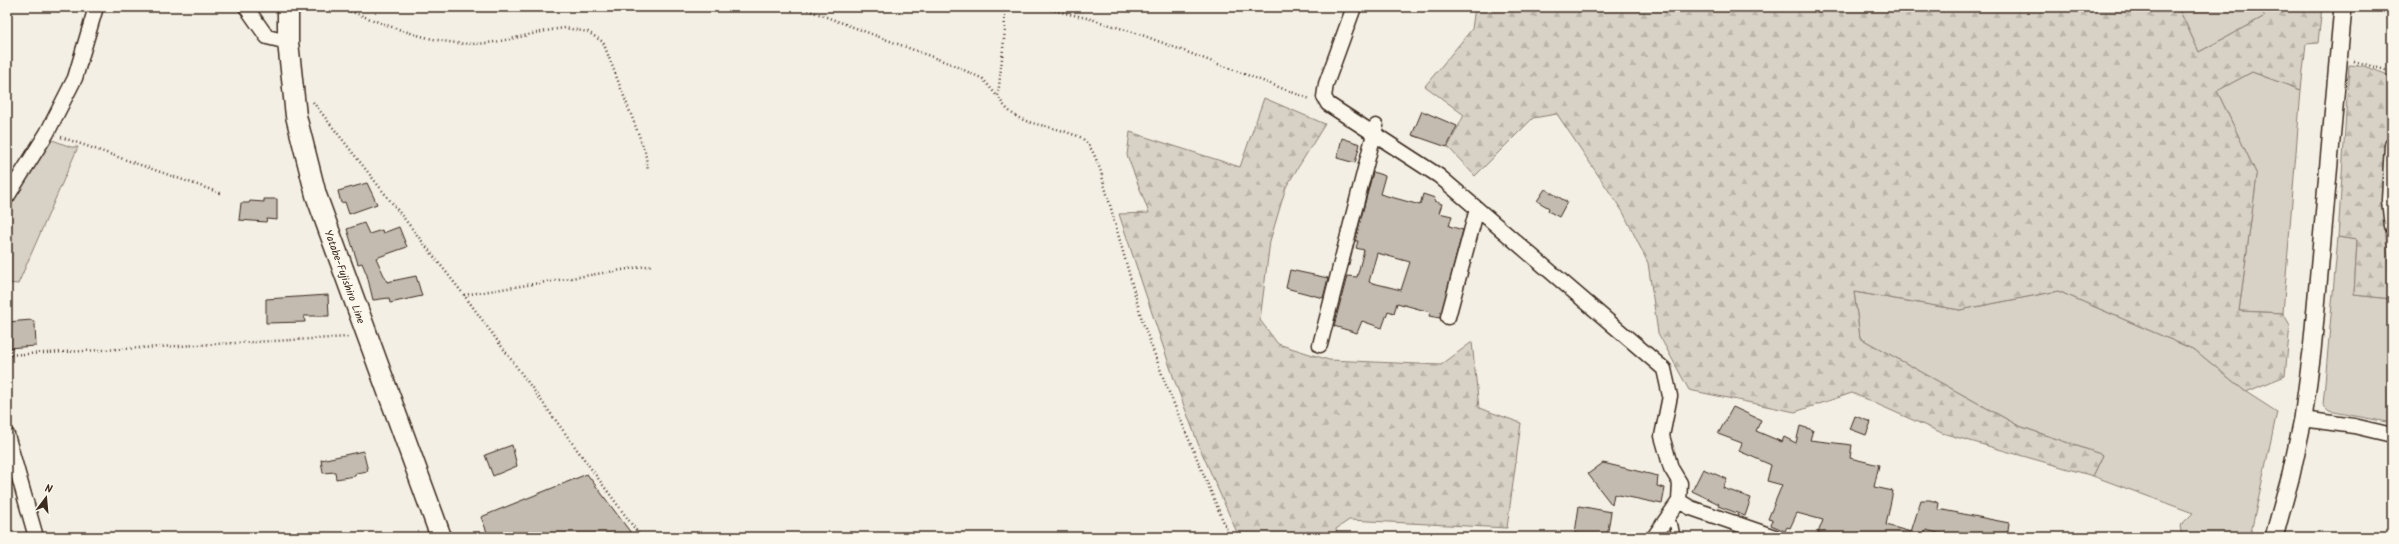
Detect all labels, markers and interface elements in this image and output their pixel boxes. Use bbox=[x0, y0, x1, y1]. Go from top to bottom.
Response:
street label: Yatabe-Fujishiro Line bbox=[319, 227, 369, 327]
north arrow bbox=[26, 478, 66, 518]
text: N bbox=[43, 480, 54, 499]

